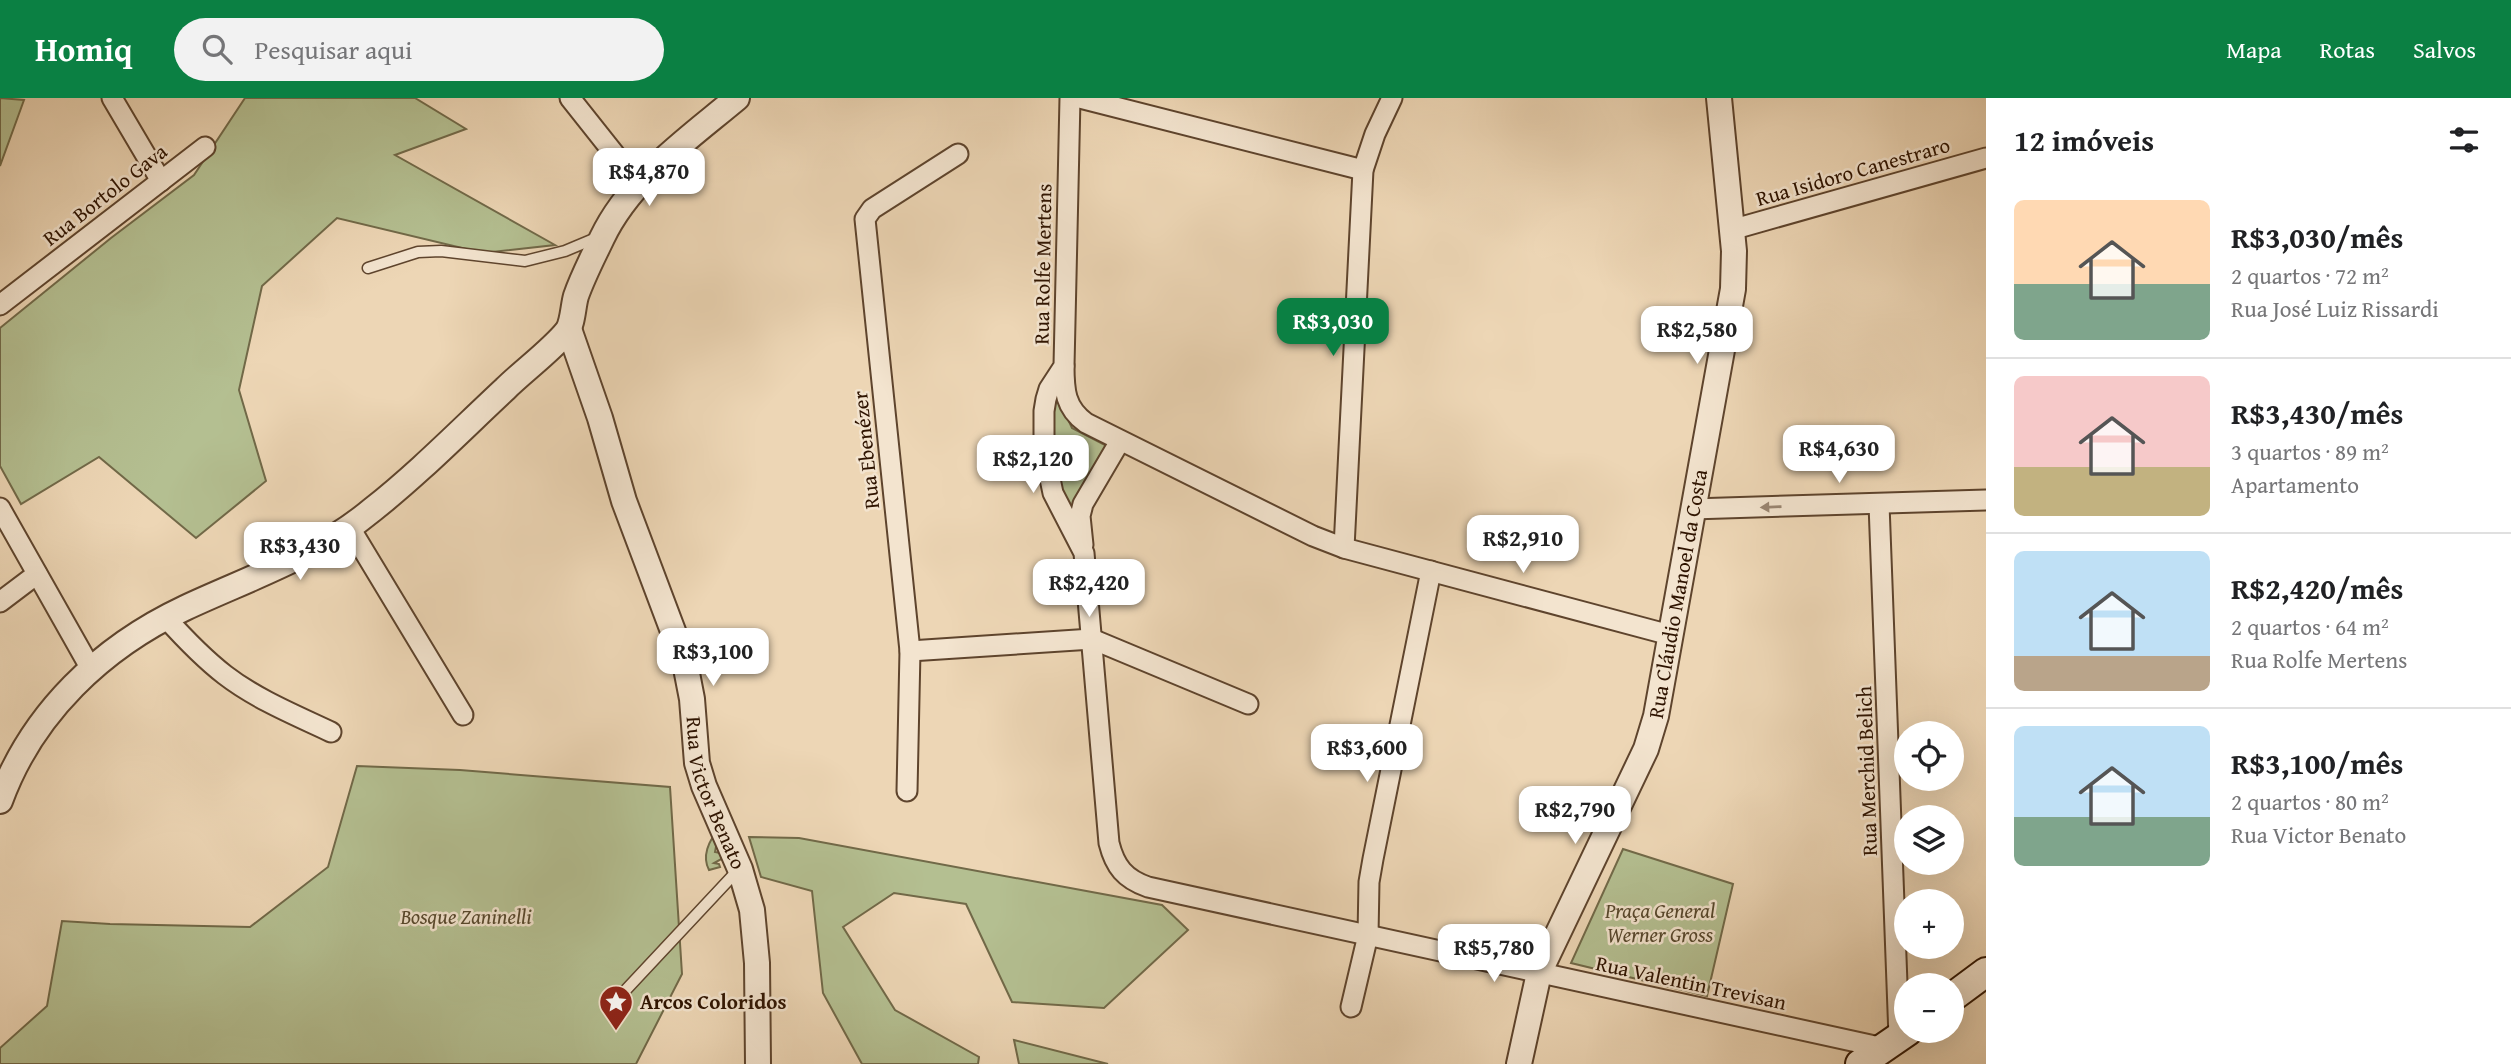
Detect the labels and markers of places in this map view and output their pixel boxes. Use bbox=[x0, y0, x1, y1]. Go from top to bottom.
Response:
pin: R$4,870 bbox=[584, 148, 714, 208]
pin: R$3,030 bbox=[1268, 299, 1398, 358]
pin: R$2,580 bbox=[1632, 306, 1762, 366]
pin: R$4,630 bbox=[1774, 426, 1904, 485]
pin: R$2,120 bbox=[968, 436, 1098, 495]
pin: R$2,910 bbox=[1458, 516, 1588, 575]
pin: R$3,430 bbox=[235, 522, 365, 582]
pin: R$2,420 bbox=[1024, 560, 1154, 619]
pin: R$3,100 bbox=[648, 628, 778, 688]
pin: R$3,600 bbox=[1302, 724, 1432, 784]
pin: R$2,790 bbox=[1510, 786, 1640, 846]
pin: R$5,780 bbox=[1429, 924, 1559, 984]
place icon: Arcos Coloridos bbox=[597, 983, 635, 1032]
place label: Arcos Coloridos bbox=[640, 986, 786, 1017]

